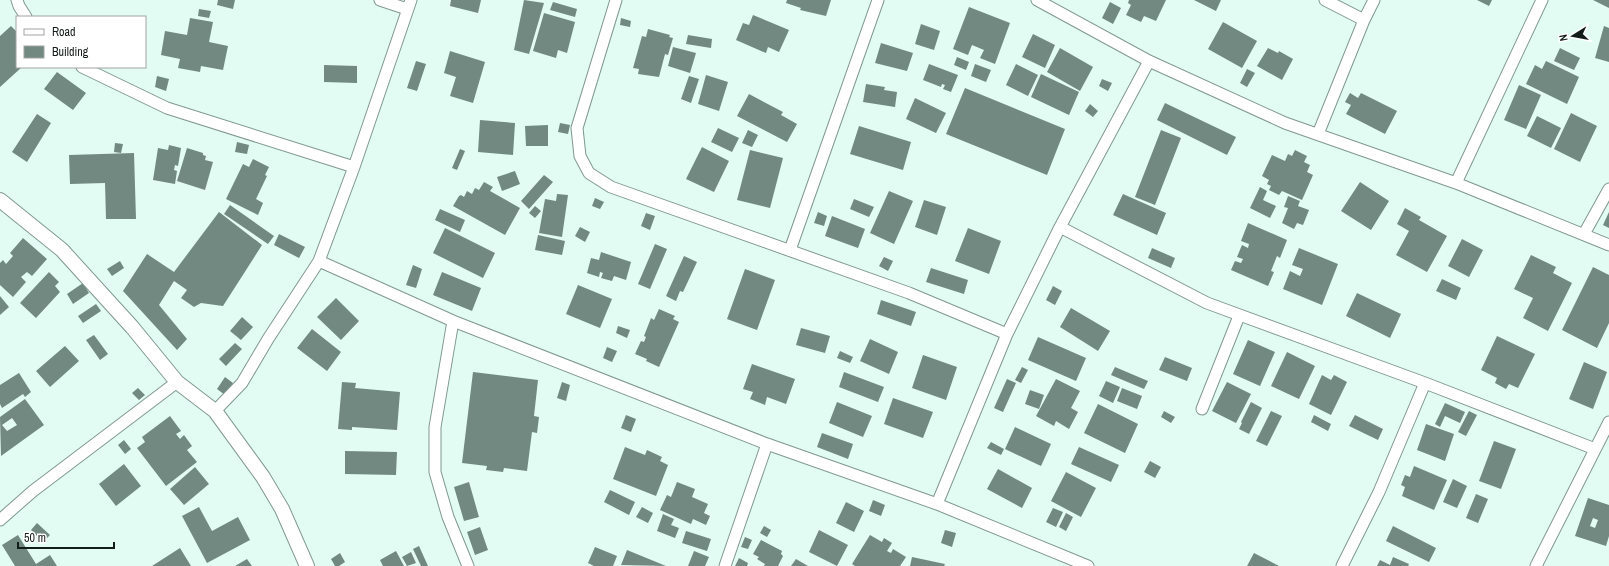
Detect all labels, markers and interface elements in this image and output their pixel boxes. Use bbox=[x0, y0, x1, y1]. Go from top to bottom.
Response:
legend bbox=[16, 16, 146, 68]
north arrow bbox=[1553, 16, 1593, 56]
text: Road bbox=[52, 24, 76, 40]
text: N bbox=[1556, 33, 1571, 42]
text: Building bbox=[52, 44, 89, 60]
scale bar bbox=[18, 524, 114, 550]
text: 50 m bbox=[24, 530, 46, 546]

